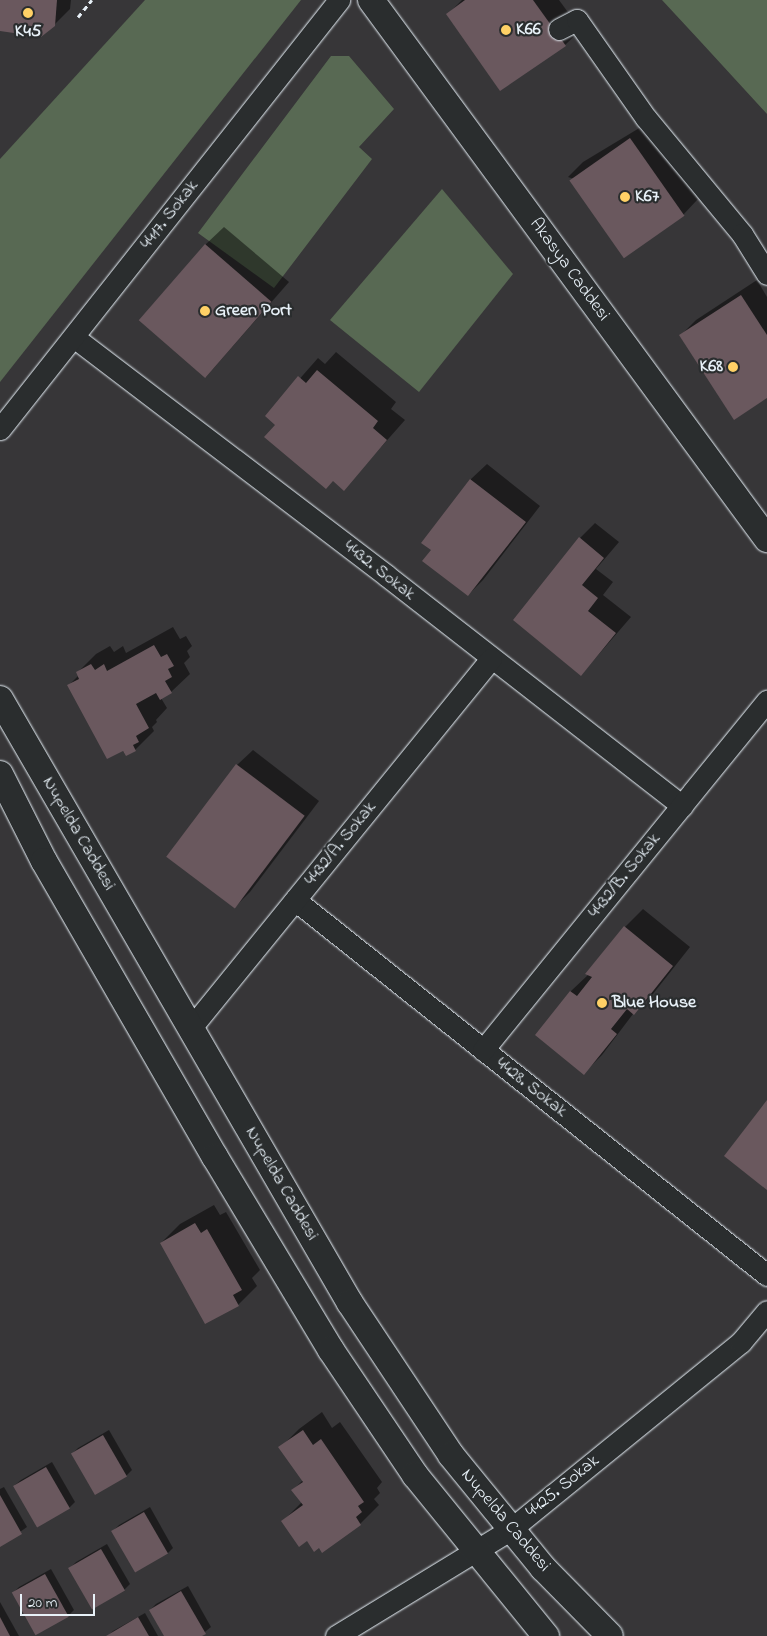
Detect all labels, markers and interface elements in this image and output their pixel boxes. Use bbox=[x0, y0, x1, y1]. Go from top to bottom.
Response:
marker: K45 bbox=[22, 7, 34, 19]
place label: K66 bbox=[516, 19, 541, 41]
place label: K45 bbox=[15, 21, 41, 43]
marker: K66 bbox=[500, 24, 512, 36]
street label: 4417. Sokak bbox=[136, 176, 204, 254]
place label: K67 bbox=[635, 186, 659, 208]
marker: K67 bbox=[619, 191, 631, 203]
street label: Akasya Caddesi bbox=[524, 214, 614, 326]
place label: Green Port bbox=[215, 300, 292, 322]
marker: Green Port bbox=[199, 305, 211, 317]
place label: K68 bbox=[700, 356, 723, 378]
marker: K68 bbox=[727, 361, 739, 373]
street label: 4432. Sokak bbox=[339, 536, 419, 606]
street label: Nupelda Caddesi bbox=[37, 773, 119, 895]
street label: 4432/A. Sokak bbox=[301, 798, 381, 890]
street label: 4432/B. Sokak bbox=[584, 829, 666, 923]
place label: Blue House bbox=[612, 992, 696, 1014]
marker: Blue House bbox=[596, 997, 608, 1009]
street label: 4428. Sokak bbox=[491, 1053, 571, 1123]
street label: Nupelda Caddesi bbox=[240, 1123, 322, 1245]
street label: 4425. Sokak bbox=[522, 1451, 604, 1523]
street label: Nupelda Caddesi bbox=[456, 1465, 554, 1577]
scale bar bbox=[22, 1584, 98, 1616]
text: 20 m bbox=[28, 1592, 57, 1614]

